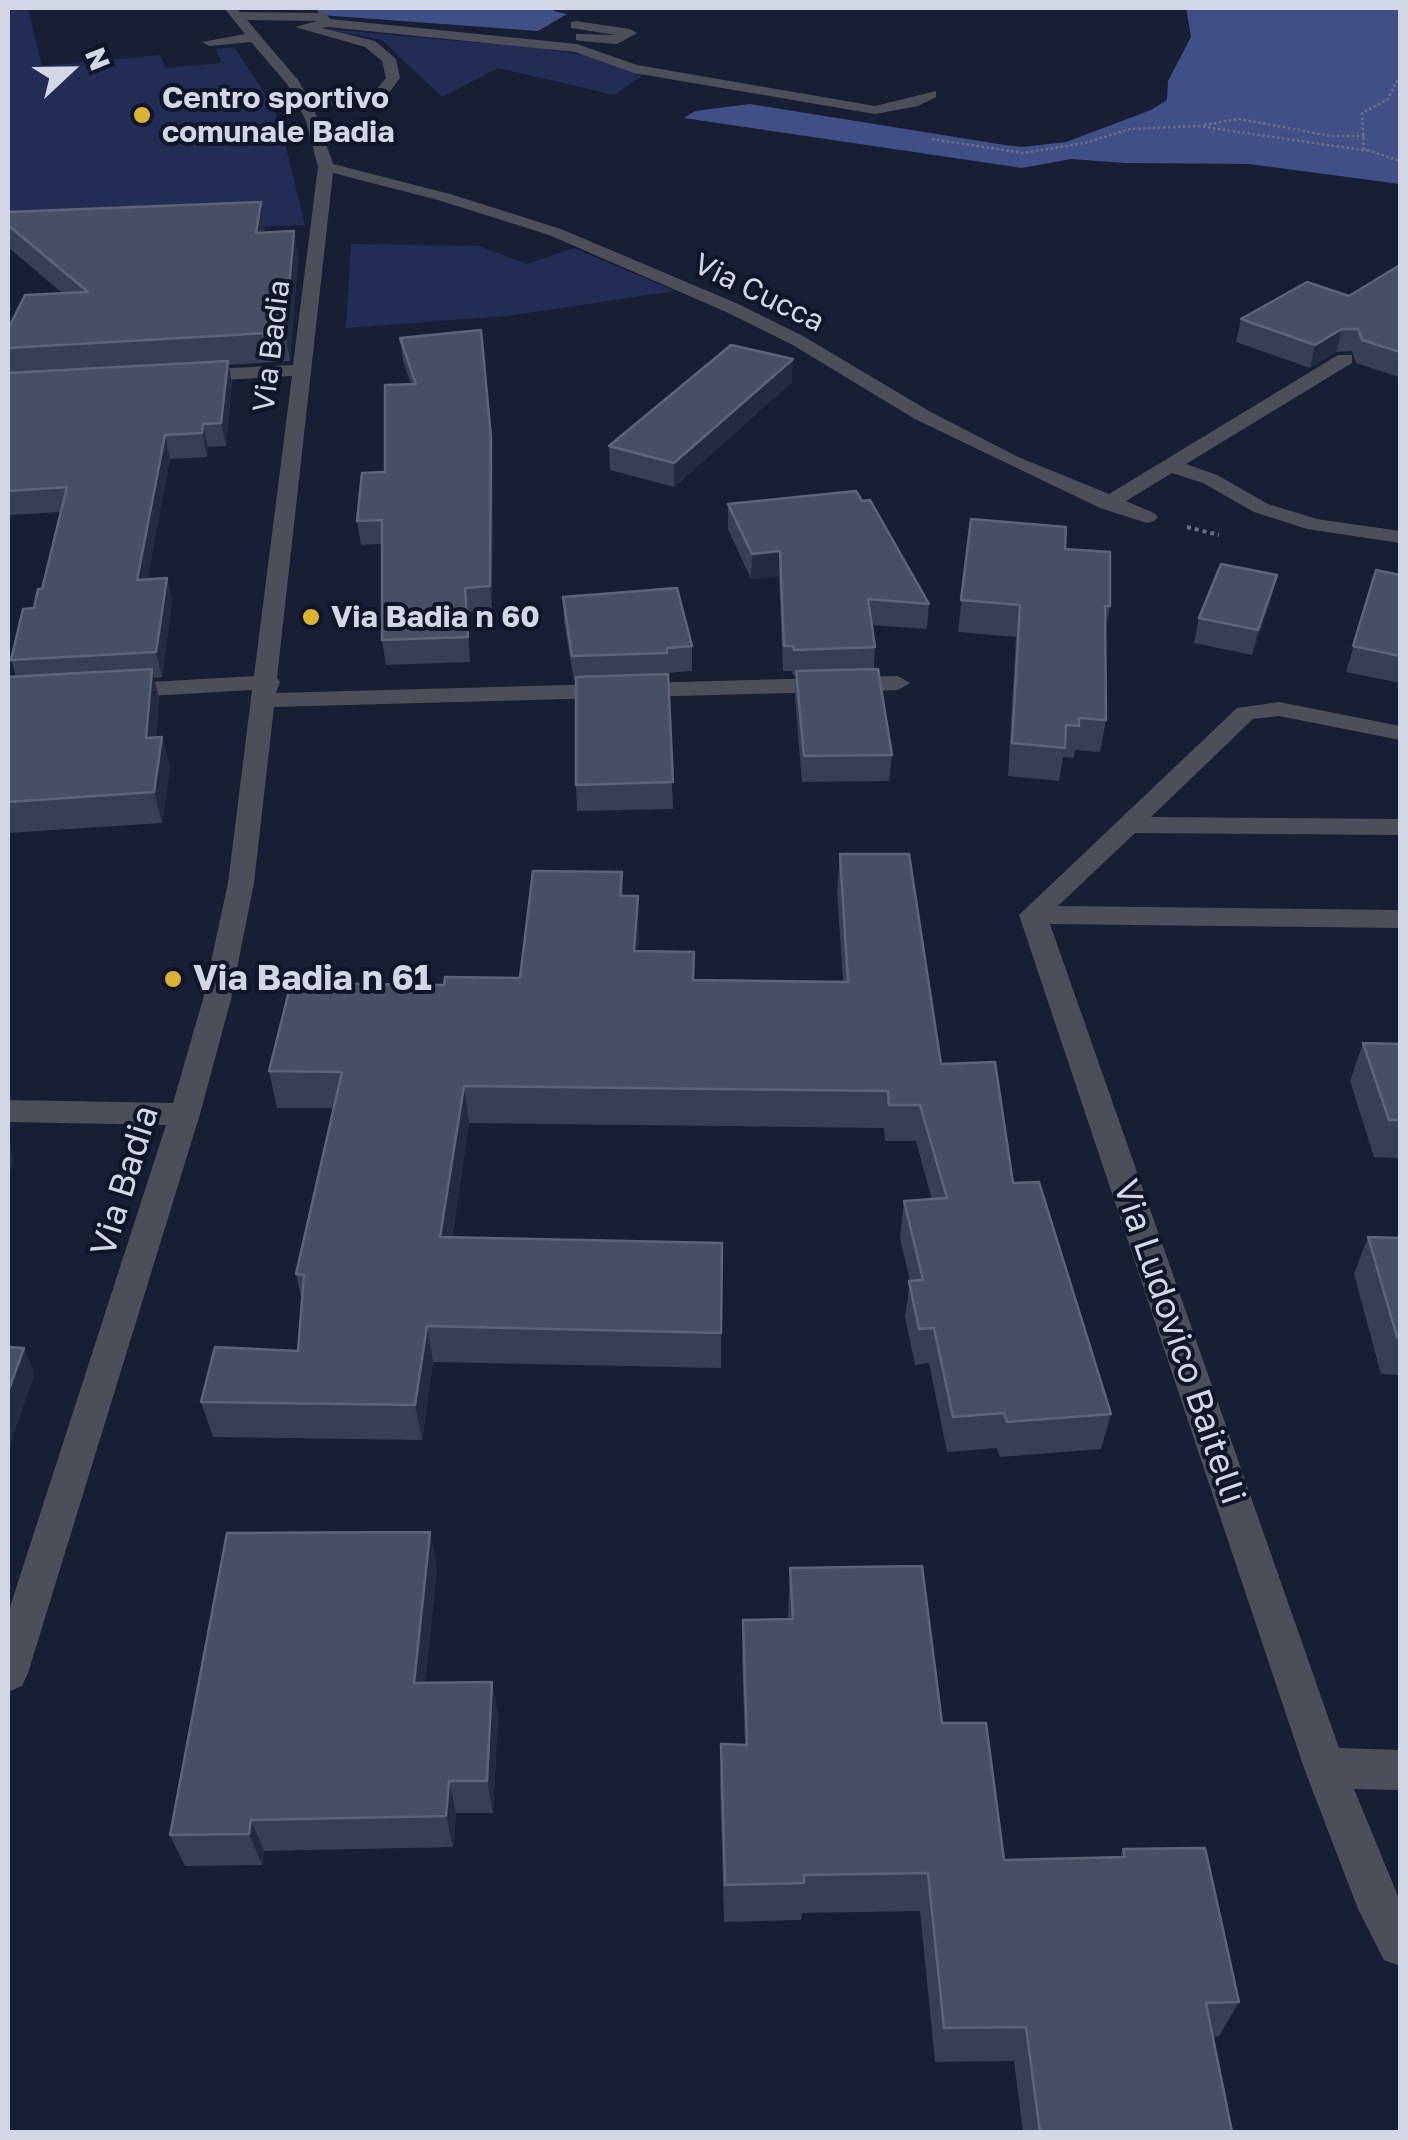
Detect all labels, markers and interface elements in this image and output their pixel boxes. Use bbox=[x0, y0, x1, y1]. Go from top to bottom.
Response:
north arrow bbox=[20, 20, 120, 120]
text: N bbox=[79, 43, 118, 75]
place label: Centro sportivo comunale Badia bbox=[162, 80, 395, 150]
marker: Centro sportivo comunale Badia bbox=[131, 104, 153, 126]
street label: Via Cucca bbox=[688, 246, 830, 340]
street label: Via Badia bbox=[246, 278, 298, 414]
place label: Via Badia n 60 bbox=[331, 599, 540, 635]
marker: Via Badia n 60 bbox=[300, 606, 322, 628]
place label: Via Badia n 61 bbox=[193, 958, 432, 1000]
marker: Via Badia n 61 bbox=[162, 968, 184, 990]
street label: Via Badia bbox=[82, 1101, 168, 1261]
street label: Via Ludovico Baitelli bbox=[1104, 1174, 1254, 1510]

